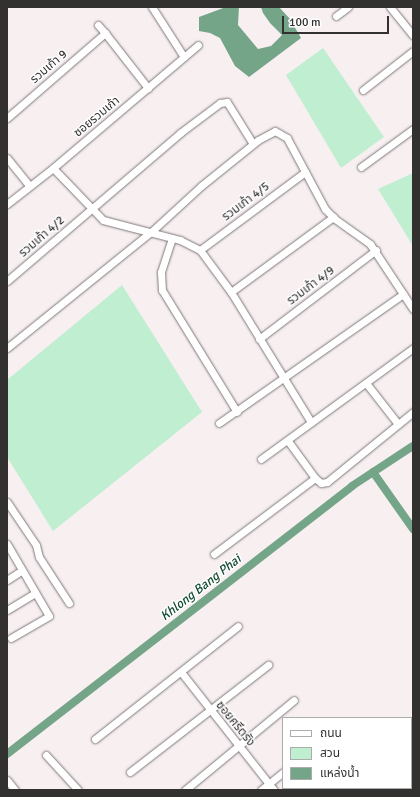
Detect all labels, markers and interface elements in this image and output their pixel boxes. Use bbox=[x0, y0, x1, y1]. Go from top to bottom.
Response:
scale bar bbox=[284, 8, 391, 34]
text: 100 m bbox=[289, 15, 321, 30]
street label: รวมเก้า 9 bbox=[28, 47, 70, 87]
street label: ซอยรวมเก้า bbox=[71, 94, 123, 140]
street label: รวมเก้า 4/5 bbox=[220, 180, 272, 224]
street label: รวมเก้า 4/2 bbox=[16, 213, 68, 261]
street label: รวมเก้า 4/9 bbox=[285, 264, 337, 308]
water label: Khlong Bang Phai bbox=[158, 552, 244, 624]
street label: ซอยศรีตรัง bbox=[212, 698, 258, 750]
legend bbox=[282, 717, 412, 789]
text: ถนน bbox=[320, 726, 342, 741]
text: สวน bbox=[320, 746, 340, 761]
text: แหล่งน้ำ bbox=[320, 766, 359, 781]

